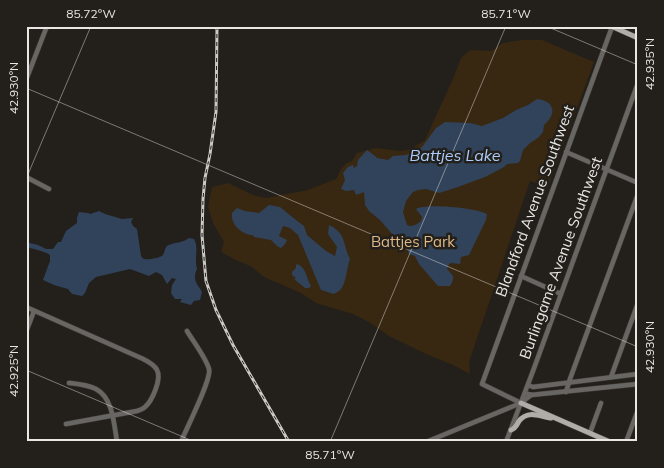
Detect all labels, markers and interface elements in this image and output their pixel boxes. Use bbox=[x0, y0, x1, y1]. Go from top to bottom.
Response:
text: 85.72°W bbox=[66, 6, 116, 21]
text: 85.71°W bbox=[481, 6, 531, 21]
text: 42.935°N bbox=[642, 38, 657, 90]
text: 42.930°N bbox=[6, 62, 21, 114]
street label: Blandford Avenue Southwest bbox=[491, 102, 578, 299]
water label: Battjes Lake bbox=[409, 145, 501, 165]
street label: Burlingame Avenue Southwest bbox=[515, 154, 606, 362]
park label: Battjes Park bbox=[371, 232, 455, 251]
text: 42.930°N bbox=[642, 321, 657, 373]
text: 42.925°N bbox=[6, 345, 21, 397]
text: 85.71°W bbox=[305, 447, 355, 462]

